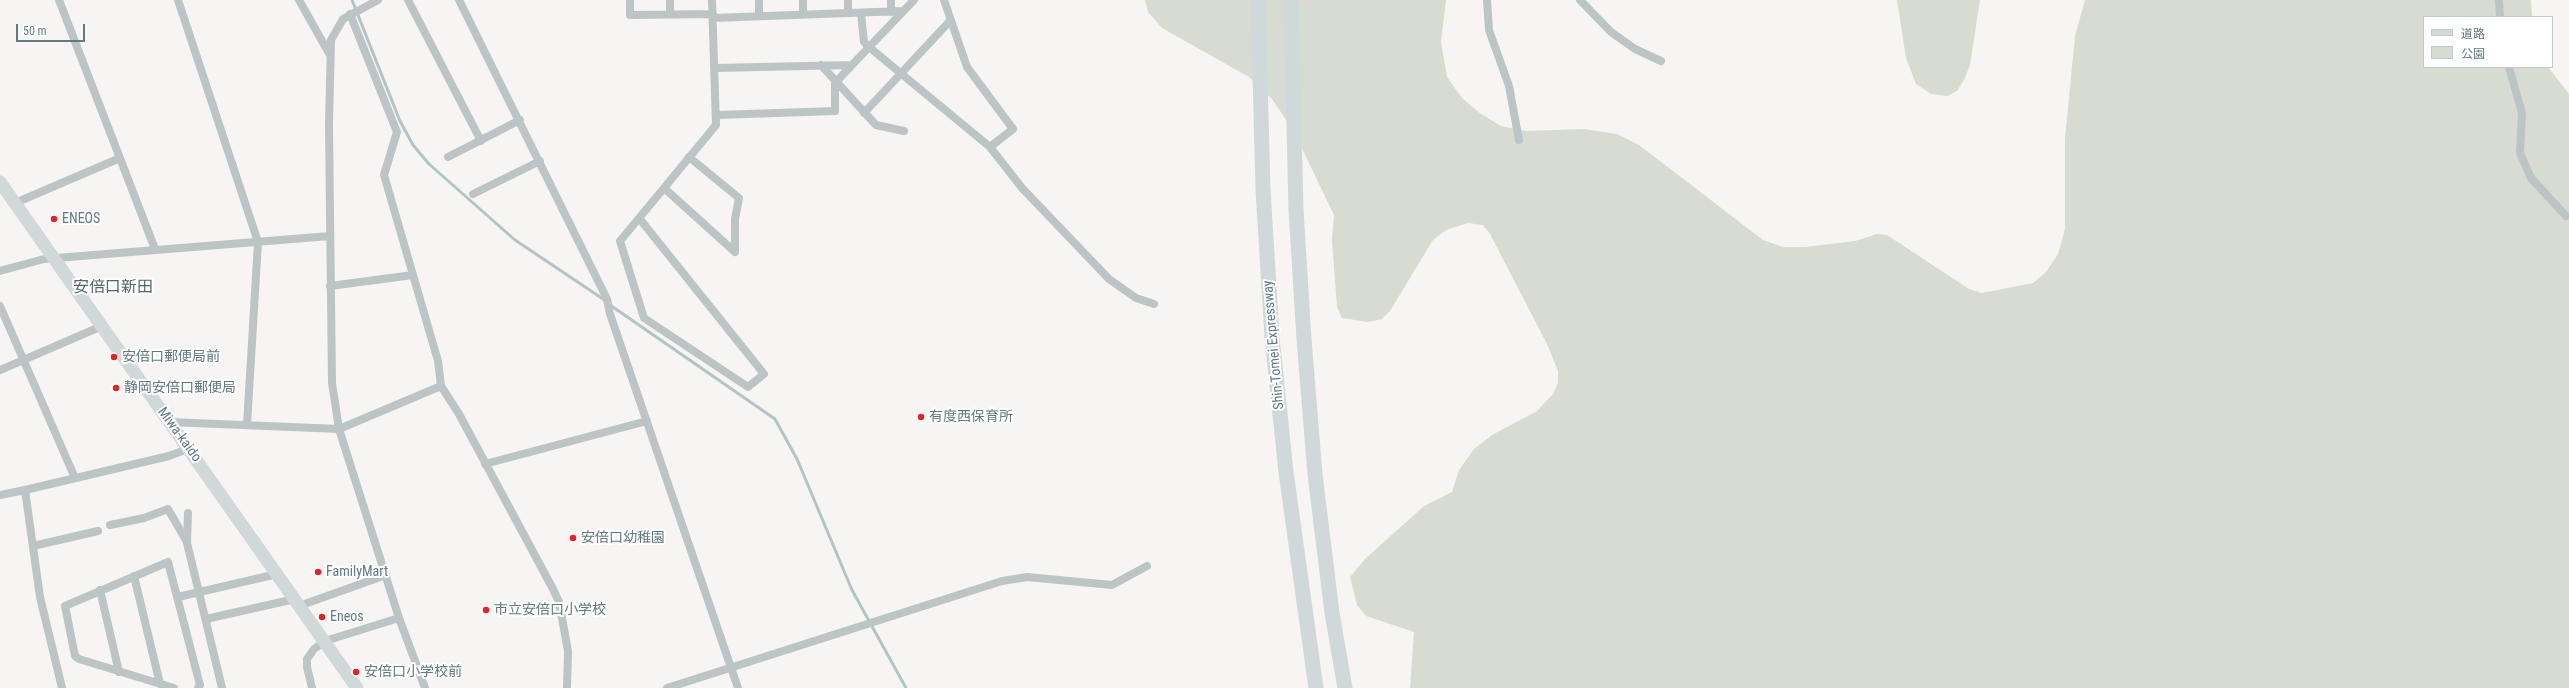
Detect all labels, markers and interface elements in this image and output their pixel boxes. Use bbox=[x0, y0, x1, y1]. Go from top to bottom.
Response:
scale bar bbox=[18, 16, 87, 42]
legend bbox=[2423, 16, 2553, 68]
text: 50 m bbox=[23, 24, 47, 38]
text: 道路 bbox=[2461, 27, 2485, 41]
text: 公園 bbox=[2461, 47, 2485, 61]
place label: ENEOS bbox=[62, 211, 100, 227]
marker: ENEOS bbox=[49, 214, 59, 224]
district label: 安倍口新田 bbox=[73, 278, 153, 298]
street label: Shin-Tomei Expressway bbox=[1260, 280, 1288, 410]
place label: 安倍口郵便局前 bbox=[122, 349, 220, 365]
marker: 安倍口郵便局前 bbox=[109, 352, 119, 362]
place label: 静岡安倍口郵便局 bbox=[124, 380, 236, 396]
marker: 静岡安倍口郵便局 bbox=[111, 383, 121, 393]
street label: Miwa-kaido bbox=[154, 404, 204, 466]
place label: 有度西保育所 bbox=[929, 409, 1013, 425]
marker: 有度西保育所 bbox=[916, 412, 926, 422]
place label: 安倍口幼稚園 bbox=[581, 530, 665, 546]
marker: 安倍口幼稚園 bbox=[568, 533, 578, 543]
place label: FamilyMart bbox=[326, 564, 388, 580]
marker: FamilyMart bbox=[313, 567, 323, 577]
place label: 市立安倍口小学校 bbox=[494, 602, 606, 618]
marker: 市立安倍口小学校 bbox=[481, 605, 491, 615]
place label: Eneos bbox=[330, 609, 364, 625]
marker: Eneos bbox=[317, 612, 327, 622]
place label: 安倍口小学校前 bbox=[364, 664, 462, 680]
marker: 安倍口小学校前 bbox=[351, 667, 361, 677]

